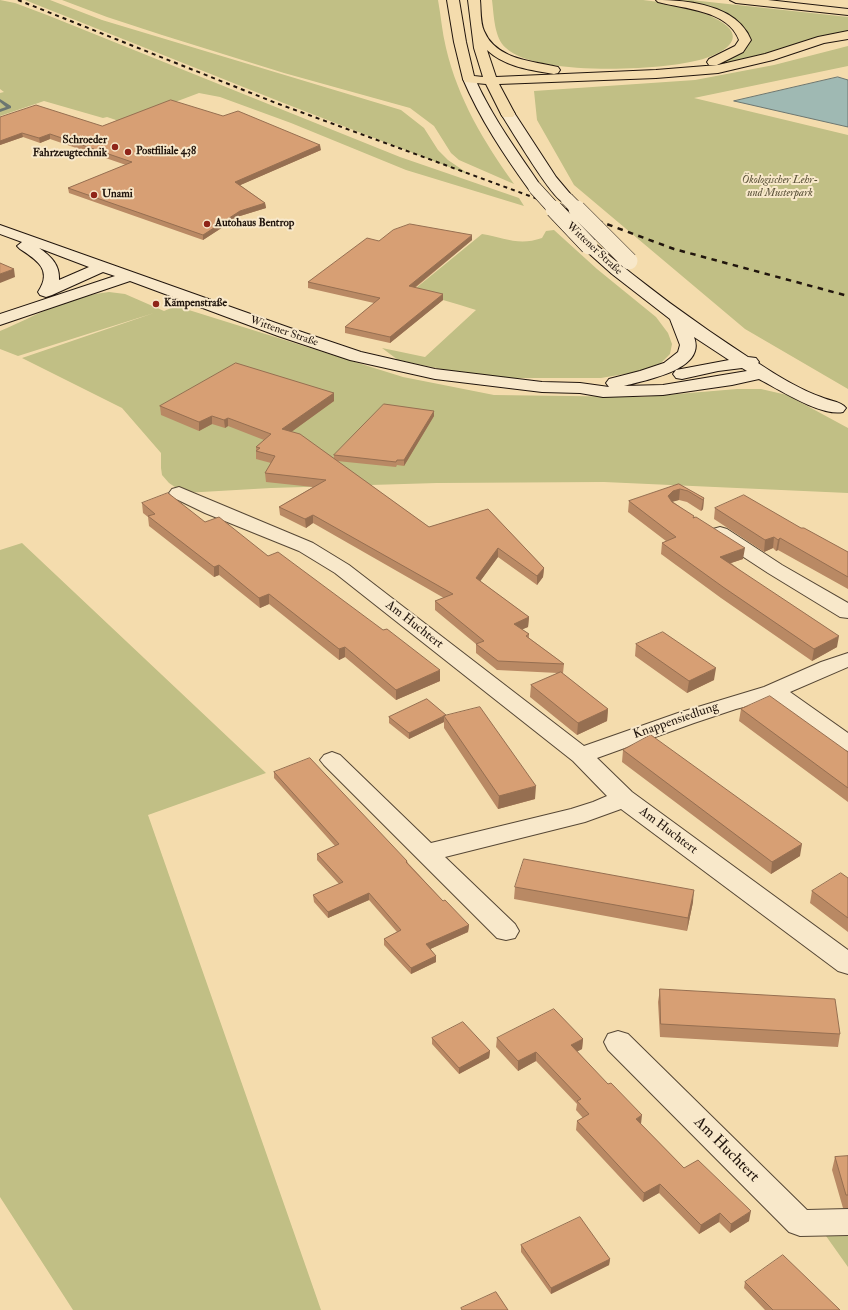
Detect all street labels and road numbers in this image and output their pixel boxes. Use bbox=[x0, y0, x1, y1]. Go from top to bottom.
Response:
street label: Wittener Straße bbox=[563, 220, 625, 278]
street label: Wittener Straße bbox=[248, 314, 320, 350]
street label: Am Huchtert bbox=[382, 598, 446, 652]
street label: Knappensiedlung bbox=[631, 699, 721, 743]
street label: Am Huchtert bbox=[636, 804, 700, 858]
street label: Am Huchtert bbox=[689, 1113, 763, 1187]

